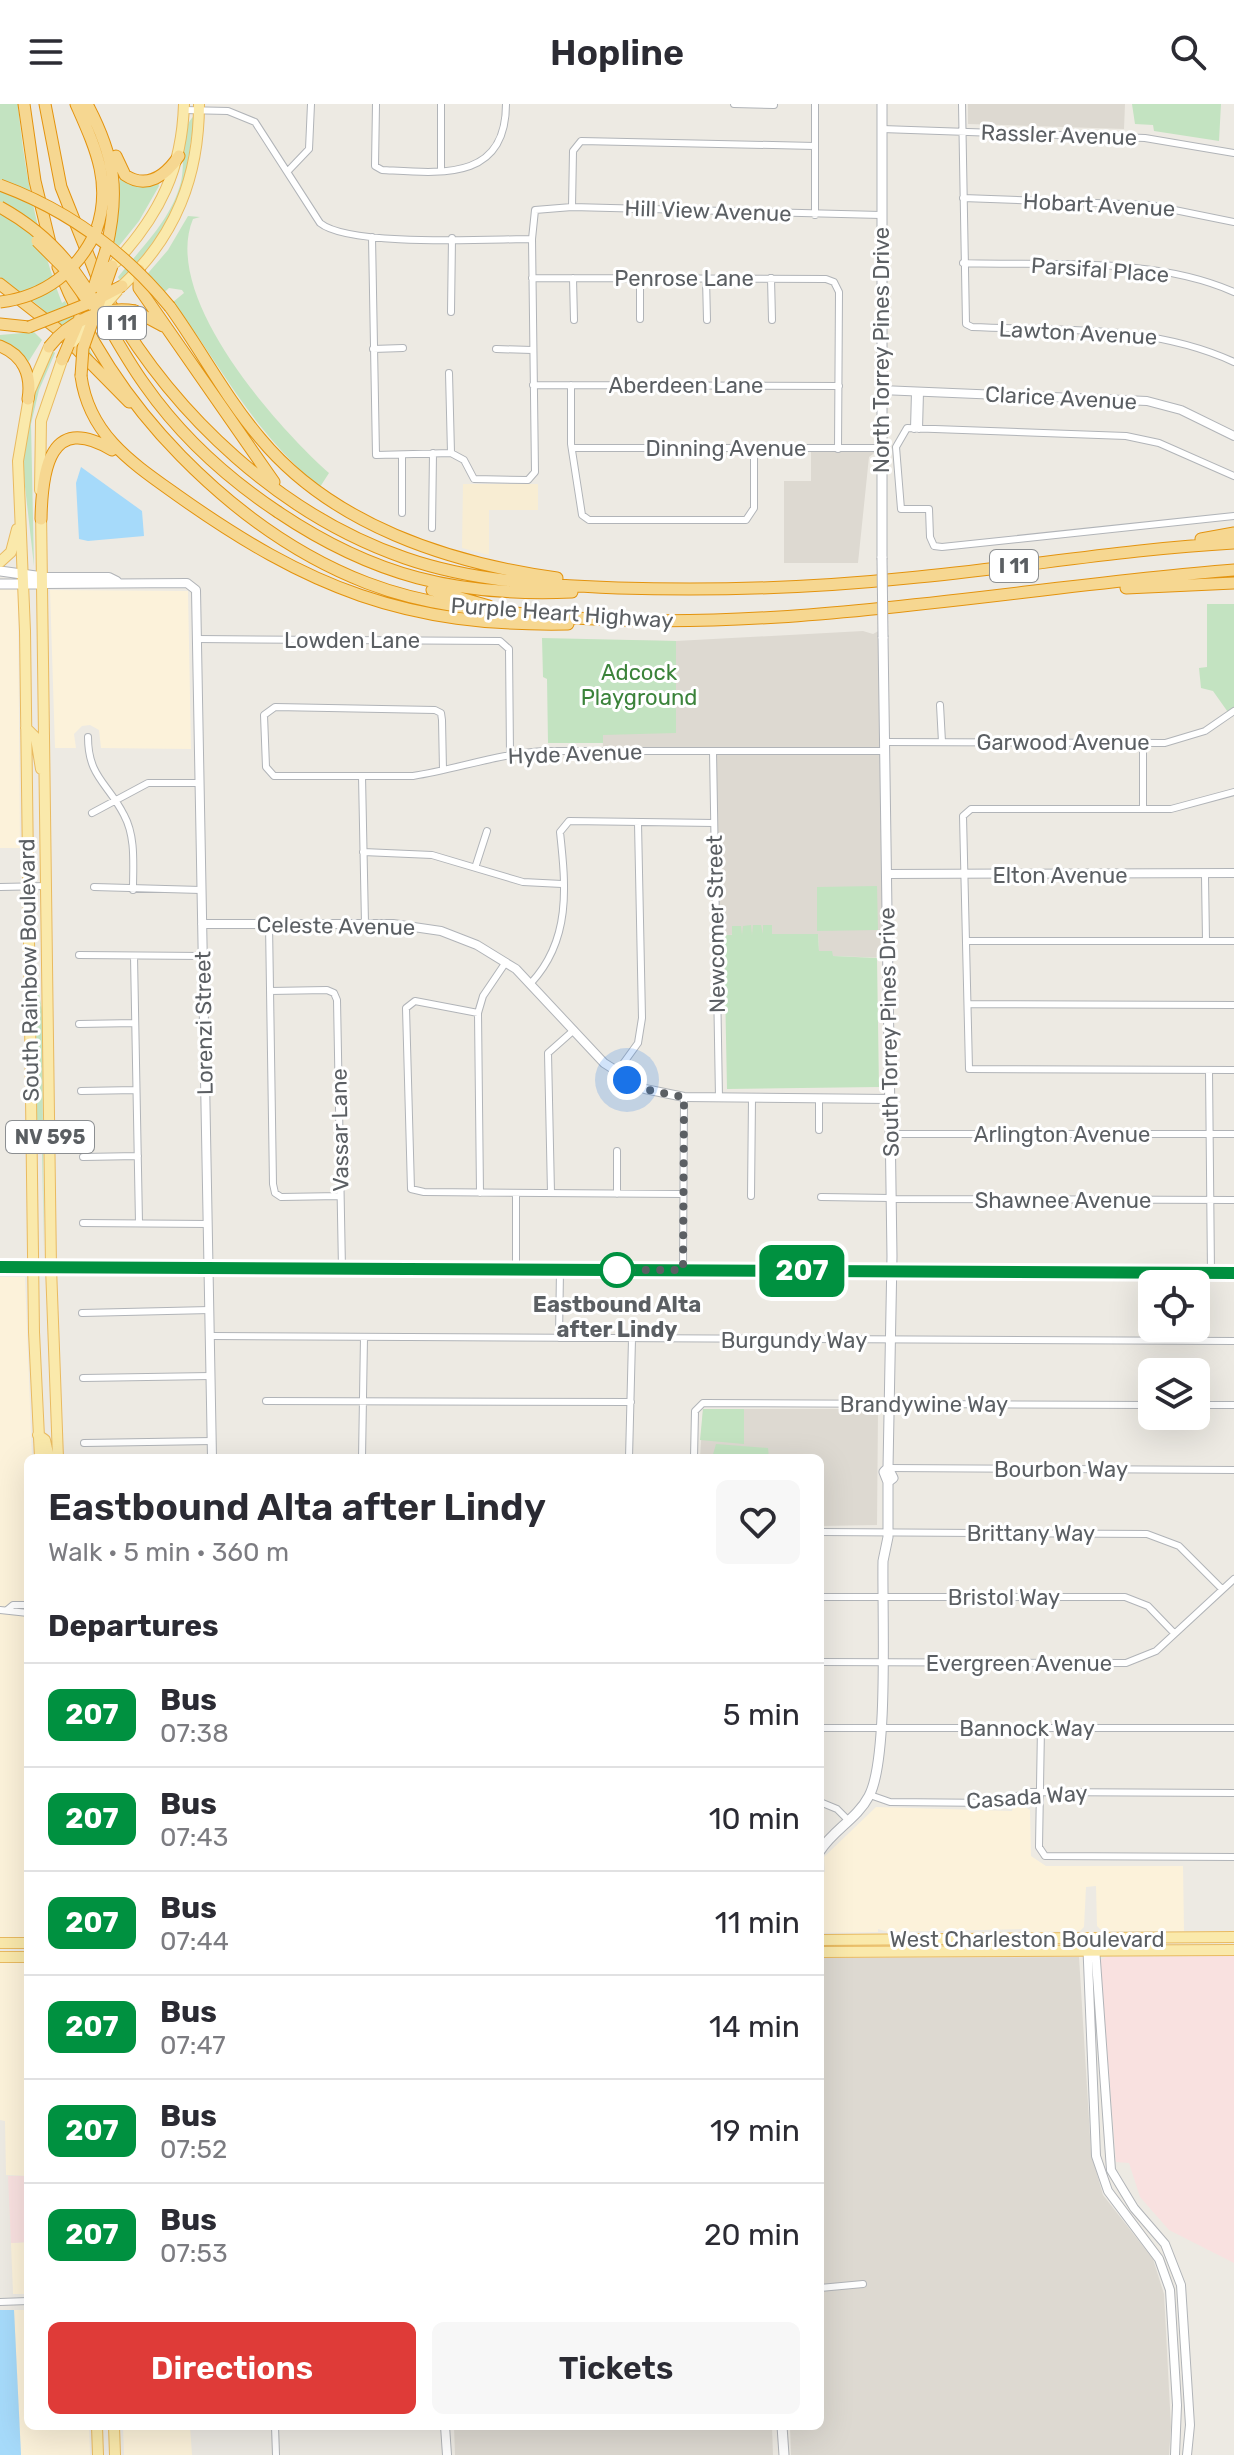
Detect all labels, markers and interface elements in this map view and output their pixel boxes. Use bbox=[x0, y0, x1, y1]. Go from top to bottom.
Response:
icon: menu bbox=[24, 30, 68, 74]
icon: search bbox=[1166, 30, 1210, 74]
text: Hopline bbox=[550, 31, 684, 74]
street label: Rassler Avenue bbox=[980, 119, 1138, 151]
street label: Hobart Avenue bbox=[1022, 188, 1176, 222]
street label: Hill View Avenue bbox=[624, 195, 792, 227]
street label: North Torrey Pines Drive bbox=[868, 227, 895, 473]
street label: Parsifal Place bbox=[1030, 252, 1170, 288]
street label: Penrose Lane bbox=[614, 265, 754, 292]
road number: I 11 bbox=[98, 307, 146, 339]
street label: Lawton Avenue bbox=[998, 315, 1158, 351]
street label: Aberdeen Lane bbox=[609, 372, 763, 399]
street label: Clarice Avenue bbox=[984, 381, 1138, 415]
street label: Dinning Avenue bbox=[646, 435, 806, 462]
road number: I 11 bbox=[990, 550, 1038, 582]
street label: Purple Heart Highway bbox=[450, 592, 674, 634]
street label: Lowden Lane bbox=[284, 627, 420, 654]
park label: Adcock Playground bbox=[581, 659, 697, 711]
street label: Garwood Avenue bbox=[976, 729, 1150, 756]
street label: Hyde Avenue bbox=[507, 738, 643, 770]
street label: Newcomer Street bbox=[701, 834, 731, 1013]
street label: South Rainbow Boulevard bbox=[13, 838, 45, 1102]
street label: Elton Avenue bbox=[992, 862, 1128, 889]
street label: South Torrey Pines Drive bbox=[873, 907, 905, 1157]
street label: Celeste Avenue bbox=[256, 911, 416, 941]
street label: Lorenzi Street bbox=[189, 950, 219, 1095]
your location bbox=[607, 1060, 647, 1100]
street label: Vassar Lane bbox=[325, 1068, 355, 1192]
road number: NV 595 bbox=[6, 1121, 94, 1153]
street label: Arlington Avenue bbox=[974, 1121, 1150, 1148]
street label: Shawnee Avenue bbox=[975, 1187, 1151, 1214]
line badge: 207 bbox=[756, 1245, 848, 1297]
marker: Eastbound Alta after Lindy bbox=[600, 1253, 634, 1287]
text: 207 bbox=[775, 1254, 829, 1287]
map controls bbox=[1138, 1270, 1210, 1430]
button: locate bbox=[1138, 1270, 1210, 1342]
place label: Eastbound Alta after Lindy bbox=[533, 1291, 701, 1343]
street label: Burgundy Way bbox=[721, 1327, 867, 1354]
button: layers bbox=[1138, 1358, 1210, 1430]
street label: Brandywine Way bbox=[840, 1391, 1008, 1418]
street label: Bourbon Way bbox=[994, 1456, 1128, 1483]
button: heart bbox=[716, 1480, 800, 1564]
text: Eastbound Alta after Lindy bbox=[48, 1484, 546, 1530]
street label: Brittany Way bbox=[967, 1520, 1095, 1547]
text: Walk · 5 min · 360 m bbox=[48, 1537, 289, 1568]
street label: Bristol Way bbox=[948, 1584, 1060, 1611]
text: Departures bbox=[48, 1608, 219, 1644]
street label: Evergreen Avenue bbox=[926, 1650, 1112, 1677]
text: Bus bbox=[160, 1682, 217, 1718]
text: 5 min bbox=[723, 1697, 800, 1733]
text: 207 bbox=[65, 1698, 119, 1731]
street label: Bannock Way bbox=[959, 1715, 1095, 1742]
text: 07:38 bbox=[160, 1718, 229, 1749]
street label: Casada Way bbox=[965, 1779, 1089, 1815]
text: Bus bbox=[160, 1786, 217, 1822]
text: 10 min bbox=[709, 1801, 800, 1837]
text: 207 bbox=[65, 1802, 119, 1835]
text: 07:43 bbox=[160, 1822, 228, 1853]
text: Bus bbox=[160, 1890, 217, 1926]
text: 11 min bbox=[715, 1905, 800, 1941]
text: 207 bbox=[65, 1906, 119, 1939]
text: 07:44 bbox=[160, 1926, 229, 1957]
street label: West Charleston Boulevard bbox=[889, 1926, 1165, 1953]
text: Bus bbox=[160, 1994, 217, 2030]
text: 14 min bbox=[709, 2009, 800, 2045]
text: 207 bbox=[65, 2010, 119, 2043]
text: 07:47 bbox=[160, 2030, 226, 2061]
text: Bus bbox=[160, 2098, 217, 2134]
text: 19 min bbox=[710, 2113, 800, 2149]
text: 207 bbox=[65, 2114, 119, 2147]
text: 07:52 bbox=[160, 2134, 227, 2165]
text: Bus bbox=[160, 2202, 217, 2238]
text: 20 min bbox=[704, 2217, 800, 2253]
text: 207 bbox=[65, 2218, 119, 2251]
text: 07:53 bbox=[160, 2238, 228, 2269]
button: Directions bbox=[48, 2322, 416, 2414]
button: Tickets bbox=[432, 2322, 800, 2414]

